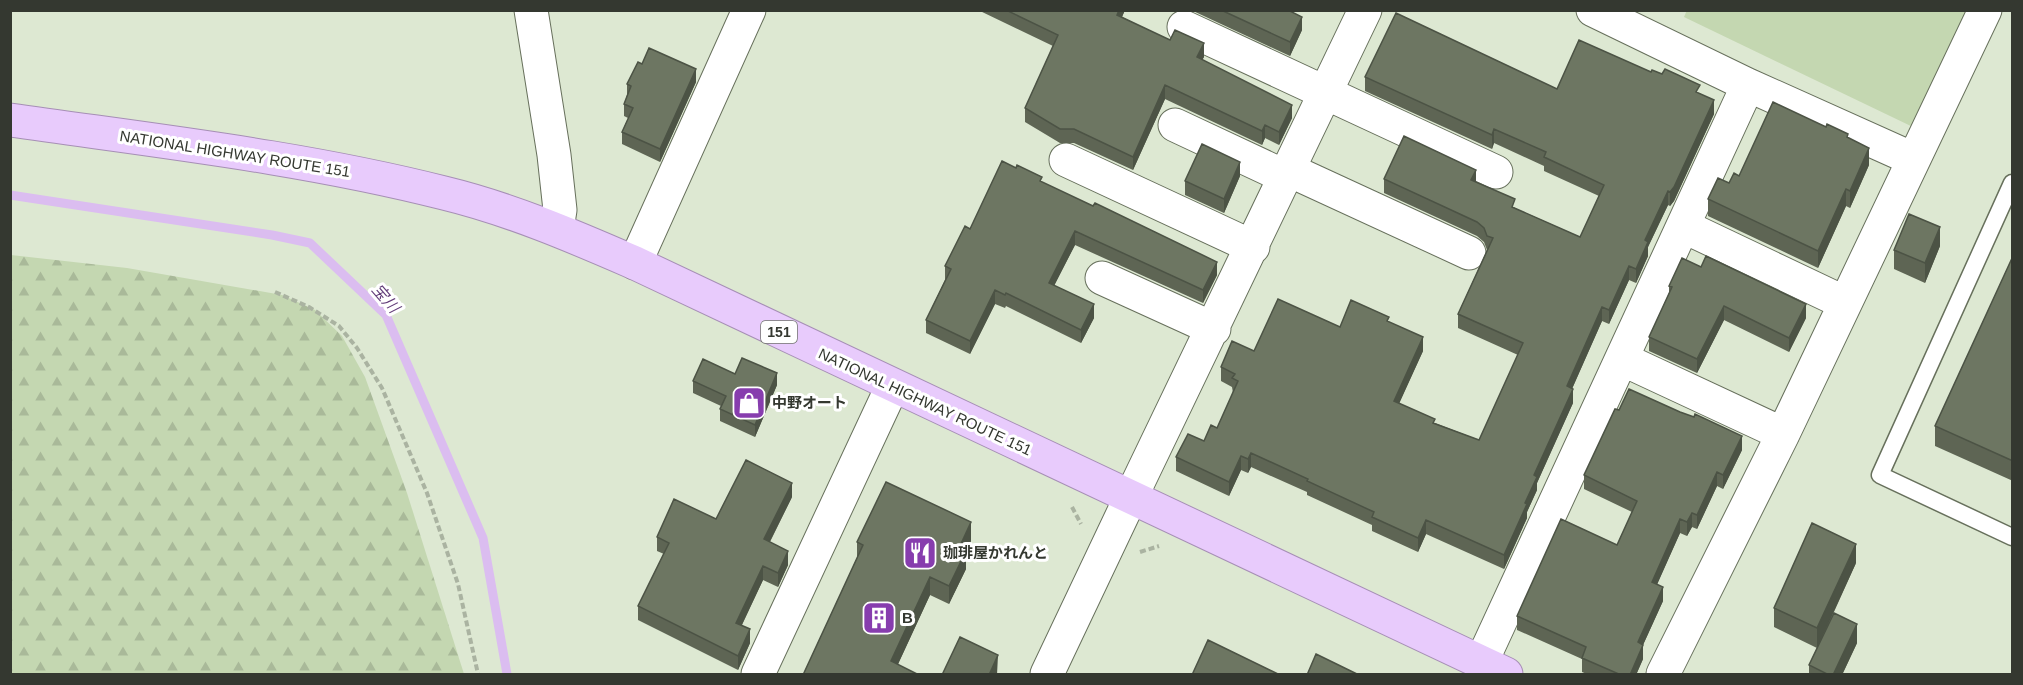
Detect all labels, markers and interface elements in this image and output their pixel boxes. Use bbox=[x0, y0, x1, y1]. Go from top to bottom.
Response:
street label: NATIONAL HIGHWAY ROUTE 151 bbox=[119, 127, 352, 180]
water label: 宝川 bbox=[369, 281, 404, 317]
road number: 151 bbox=[761, 321, 797, 343]
street label: NATIONAL HIGHWAY ROUTE 151 bbox=[816, 345, 1034, 459]
shop icon: 中野オート bbox=[731, 385, 767, 421]
place label: 中野オート bbox=[772, 394, 847, 411]
restaurant icon: 珈琲屋かれんと bbox=[902, 535, 938, 571]
place label: 珈琲屋かれんと bbox=[943, 544, 1048, 561]
building icon: B bbox=[861, 600, 897, 636]
place label: B bbox=[902, 609, 913, 626]

